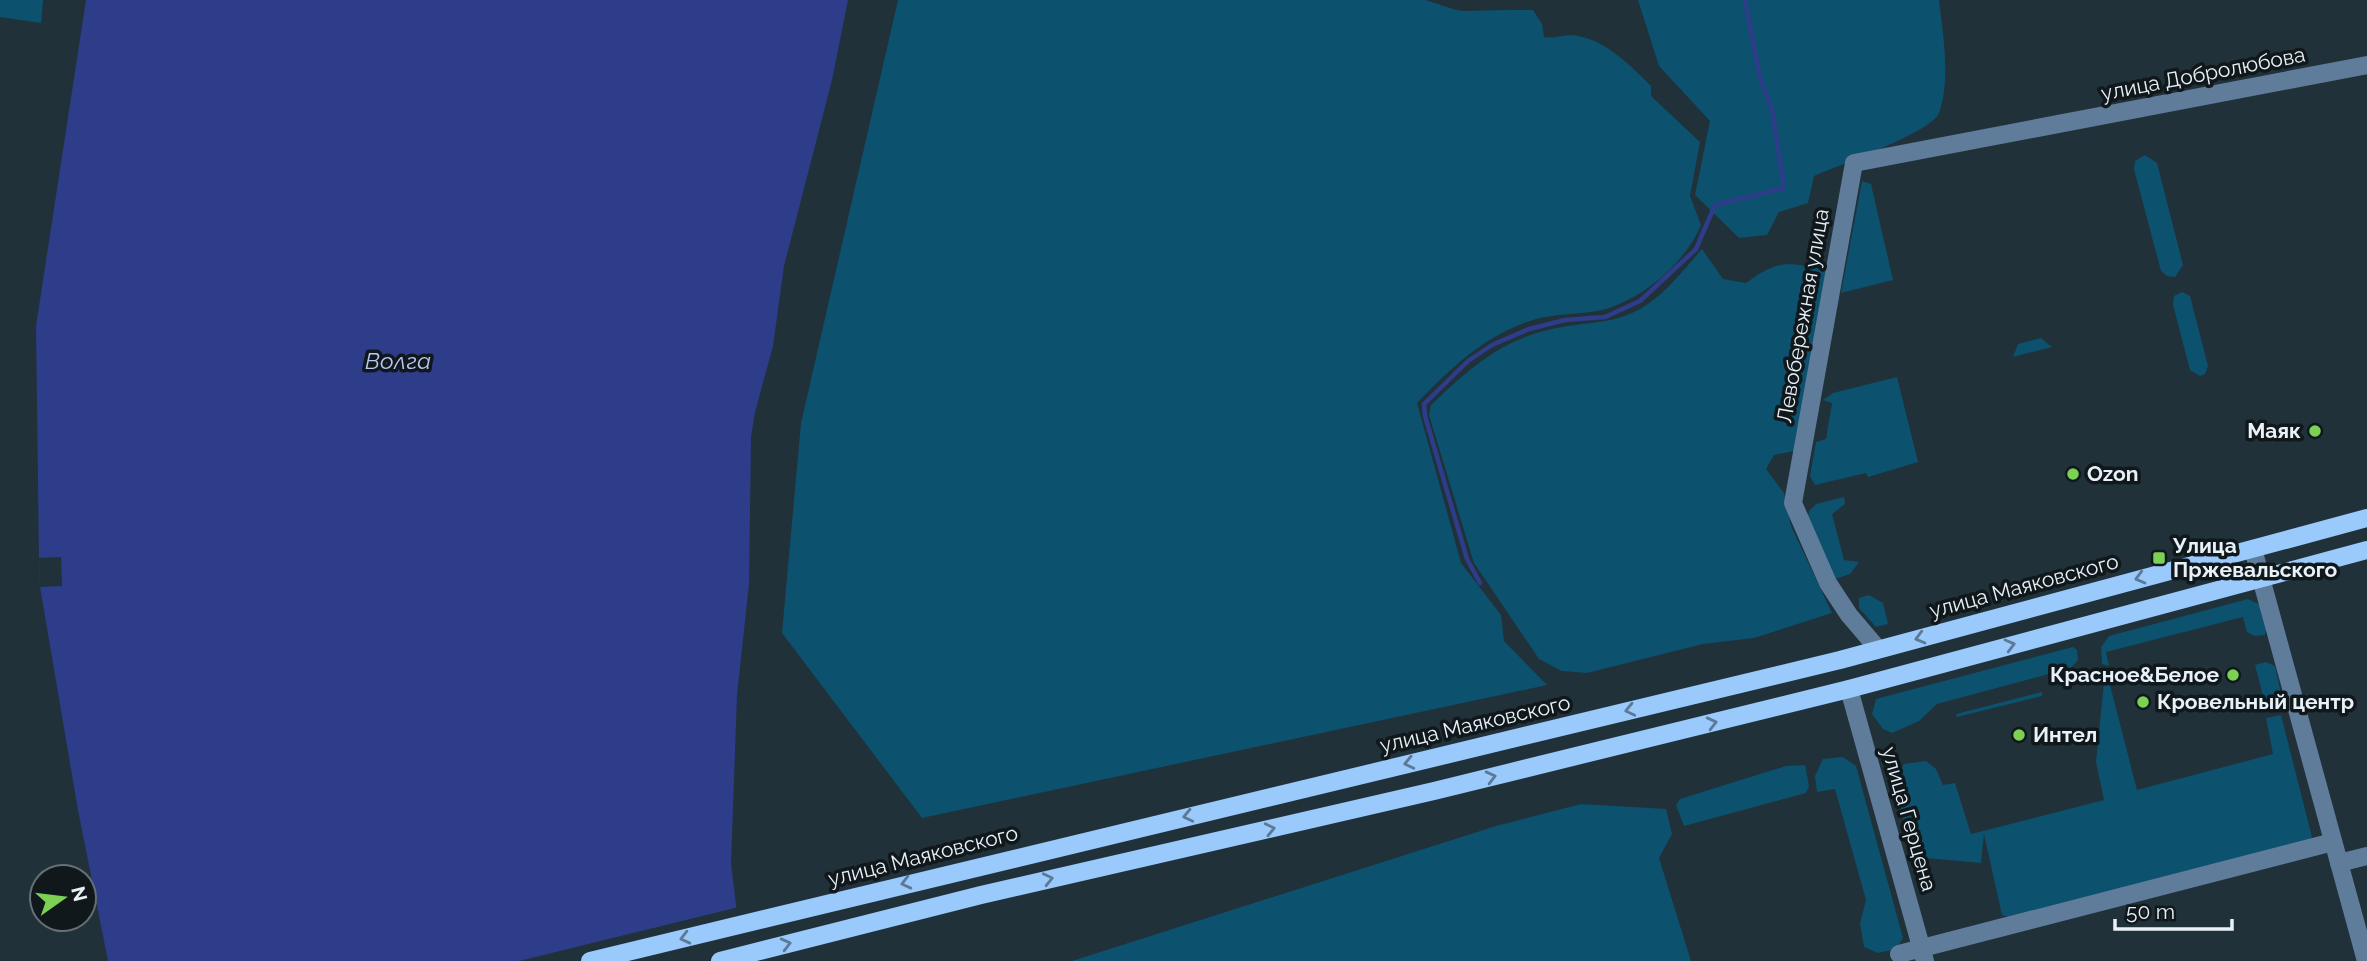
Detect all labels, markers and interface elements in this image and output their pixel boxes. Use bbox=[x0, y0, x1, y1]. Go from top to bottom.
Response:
street label: улица Добролюбова bbox=[2099, 41, 2307, 106]
street label: Левобережная улица bbox=[1771, 207, 1834, 425]
water label: Волга bbox=[365, 347, 431, 374]
place label: Маяк bbox=[2247, 418, 2301, 443]
marker: Маяк bbox=[2307, 423, 2323, 439]
place label: Ozon bbox=[2087, 461, 2138, 486]
marker: Ozon bbox=[2065, 466, 2081, 482]
place label: Улица Пржевальского bbox=[2172, 533, 2338, 582]
street label: улица Маяковского bbox=[1927, 548, 2121, 623]
marker: Улица Пржевальского bbox=[2151, 550, 2167, 566]
one-way arrow bbox=[2134, 570, 2146, 584]
one-way arrow bbox=[1914, 629, 1926, 644]
one-way arrow bbox=[2004, 639, 2016, 653]
place label: Красное&Белое bbox=[2050, 662, 2219, 687]
marker: Красное&Белое bbox=[2225, 667, 2241, 683]
street label: улица Маяковского bbox=[1377, 689, 1573, 758]
place label: Кровельный центр bbox=[2157, 689, 2354, 714]
marker: Кровельный центр bbox=[2135, 694, 2151, 710]
one-way arrow bbox=[1624, 702, 1636, 716]
one-way arrow bbox=[1706, 716, 1718, 731]
place label: Интел bbox=[2033, 722, 2097, 747]
marker: Интел bbox=[2011, 727, 2027, 743]
street label: улица Герцена bbox=[1877, 744, 1942, 894]
one-way arrow bbox=[1403, 755, 1415, 769]
one-way arrow bbox=[1485, 771, 1497, 785]
one-way arrow bbox=[1182, 807, 1194, 822]
street label: улица Маяковского bbox=[825, 820, 1020, 891]
one-way arrow bbox=[1264, 823, 1276, 837]
north arrow bbox=[28, 863, 98, 933]
one-way arrow bbox=[1042, 873, 1054, 888]
one-way arrow bbox=[900, 875, 912, 890]
text: N bbox=[67, 884, 92, 904]
scale bar bbox=[2115, 888, 2232, 932]
text: 50 m bbox=[2126, 899, 2175, 924]
one-way arrow bbox=[679, 930, 691, 944]
one-way arrow bbox=[780, 938, 792, 952]

